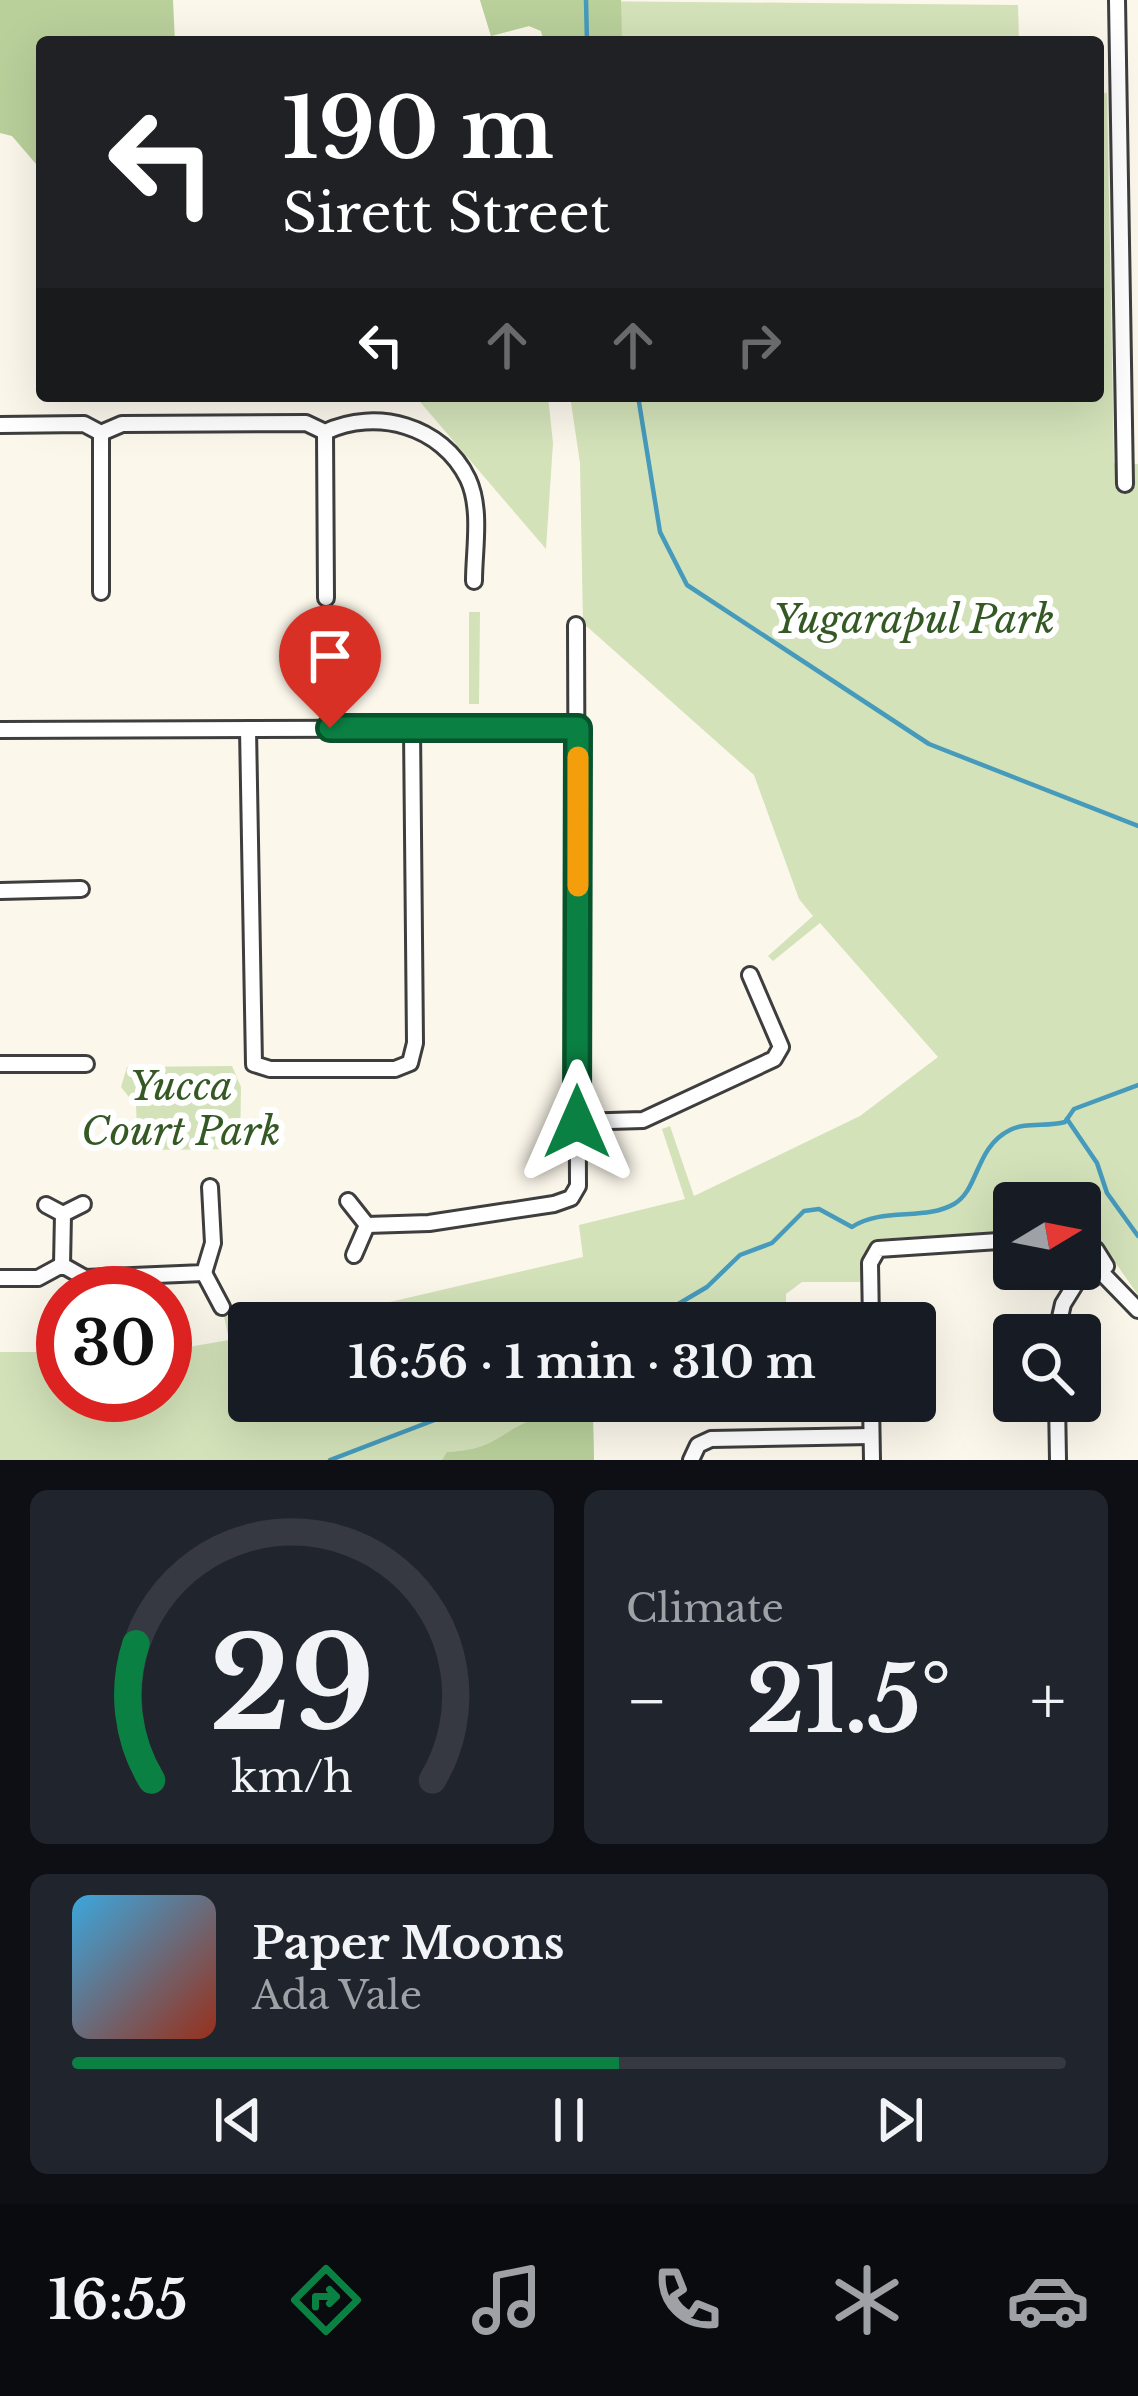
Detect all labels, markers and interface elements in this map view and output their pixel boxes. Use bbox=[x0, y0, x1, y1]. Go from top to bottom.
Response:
text: 190 m bbox=[282, 77, 554, 181]
icon: left bbox=[84, 84, 240, 240]
text: Sirett Street bbox=[282, 180, 610, 247]
icon: left bbox=[348, 312, 414, 378]
icon: ahead bbox=[474, 312, 540, 378]
icon: ahead bbox=[600, 312, 666, 378]
icon: right bbox=[726, 312, 792, 378]
park label: Yugarapul Park bbox=[773, 595, 1055, 644]
pin bbox=[279, 605, 381, 728]
icon: arrive bbox=[297, 623, 363, 689]
position arrow bbox=[514, 1059, 640, 1185]
park label: Yucca Court Park bbox=[81, 1062, 281, 1156]
north arrow bbox=[993, 1182, 1101, 1290]
map controls bbox=[993, 1182, 1101, 1422]
speed limit sign: 30 bbox=[36, 1266, 192, 1422]
button: search bbox=[993, 1314, 1101, 1422]
text: 16:56 · 1 min · 310 m bbox=[348, 1334, 816, 1390]
text: Climate bbox=[626, 1584, 784, 1633]
text: 29 bbox=[209, 1608, 375, 1763]
text: 21.5° bbox=[746, 1645, 951, 1756]
text: − bbox=[626, 1660, 668, 1742]
text: + bbox=[1030, 1660, 1066, 1742]
text: km/h bbox=[231, 1750, 353, 1804]
text: Paper Moons bbox=[252, 1915, 564, 1971]
text: Ada Vale bbox=[252, 1971, 422, 2020]
icon: previous bbox=[205, 2087, 271, 2153]
icon: pause bbox=[536, 2087, 602, 2153]
icon: next bbox=[867, 2087, 933, 2153]
icon: directions bbox=[284, 2258, 368, 2342]
icon: music bbox=[465, 2258, 549, 2342]
icon: phone bbox=[645, 2258, 729, 2342]
icon: climate bbox=[825, 2258, 909, 2342]
icon: car bbox=[1006, 2258, 1090, 2342]
text: 16:55 bbox=[48, 2267, 188, 2334]

